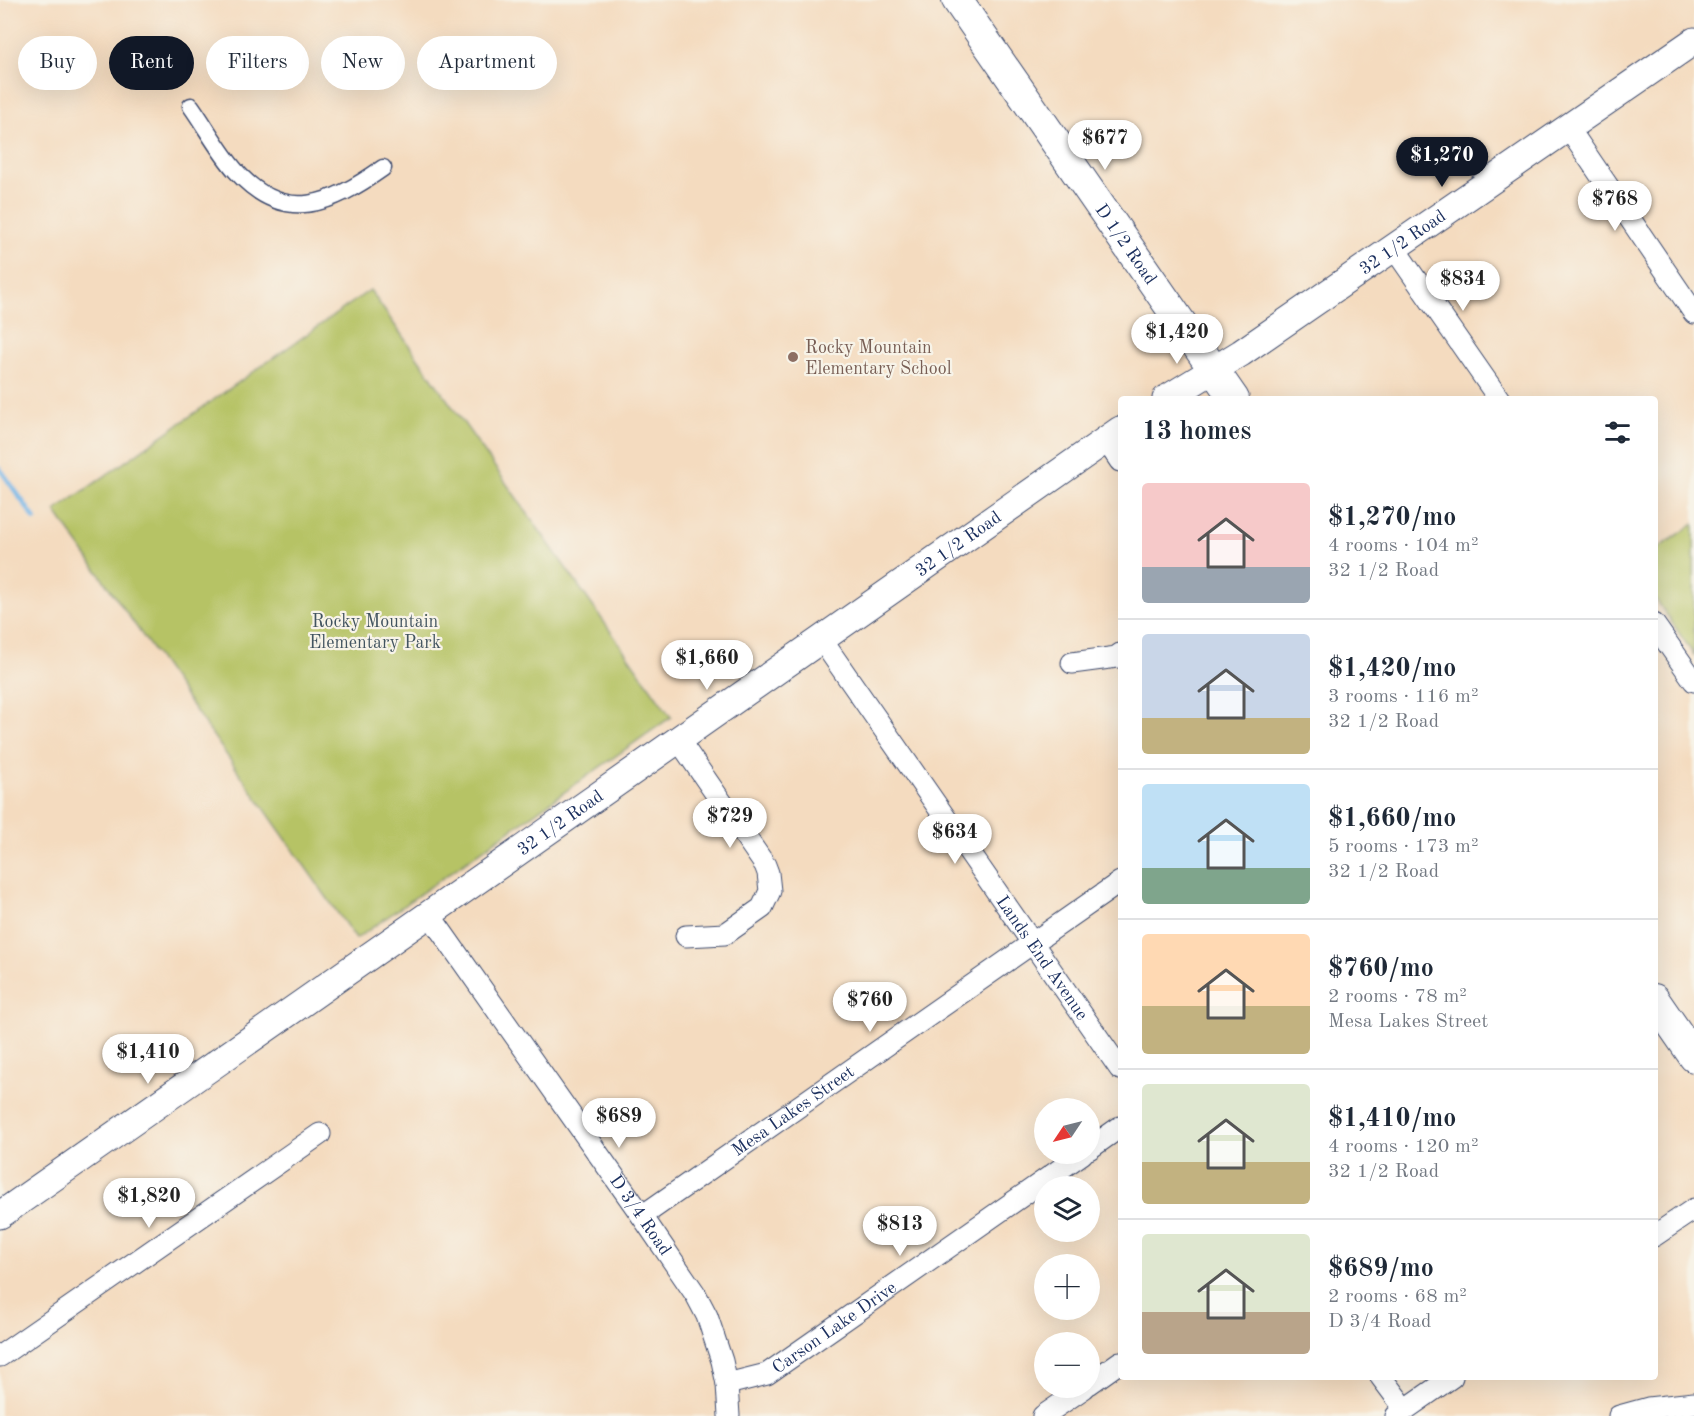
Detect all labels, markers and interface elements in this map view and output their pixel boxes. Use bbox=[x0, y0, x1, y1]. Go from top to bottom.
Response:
chip: Buy bbox=[18, 36, 97, 90]
chip: Rent bbox=[109, 36, 194, 90]
chip: Filters bbox=[206, 36, 309, 90]
chip: New bbox=[321, 36, 405, 90]
chip: Apartment bbox=[417, 36, 557, 90]
pin: $677 bbox=[1069, 120, 1141, 171]
text: $677 bbox=[1082, 129, 1128, 149]
pin: $1,270 bbox=[1393, 137, 1491, 188]
text: $1,270 bbox=[1410, 146, 1474, 166]
pin: $768 bbox=[1579, 181, 1651, 232]
text: $768 bbox=[1592, 190, 1638, 210]
street label: D 1/2 Road bbox=[1092, 201, 1160, 288]
street label: 32 1/2 Road bbox=[1357, 207, 1449, 278]
pin: $834 bbox=[1427, 261, 1499, 312]
text: $834 bbox=[1440, 270, 1486, 290]
pin: $1,420 bbox=[1128, 314, 1226, 365]
text: $1,420 bbox=[1145, 323, 1209, 343]
place label: Rocky Mountain Elementary School bbox=[805, 339, 952, 378]
marker: Rocky Mountain Elementary School bbox=[786, 350, 800, 364]
icon: filters bbox=[1601, 416, 1634, 449]
text: 13 homes bbox=[1142, 419, 1251, 445]
text: $1,270/mo bbox=[1328, 505, 1456, 531]
icon: home bbox=[1190, 507, 1262, 579]
street label: 32 1/2 Road bbox=[912, 508, 1005, 580]
text: 4 rooms · 104 m² bbox=[1328, 536, 1478, 556]
text: 32 1/2 Road bbox=[1328, 561, 1439, 581]
park label: Rocky Mountain Elementary Park bbox=[309, 613, 441, 652]
pin: $1,660 bbox=[658, 640, 756, 691]
text: $1,660 bbox=[675, 649, 739, 669]
text: $1,420/mo bbox=[1328, 656, 1456, 682]
icon: home bbox=[1190, 658, 1262, 730]
text: 3 rooms · 116 m² bbox=[1328, 687, 1478, 707]
text: 32 1/2 Road bbox=[1328, 712, 1439, 732]
street label: 32 1/2 Road bbox=[515, 787, 607, 859]
pin: $729 bbox=[694, 798, 766, 849]
text: $1,660/mo bbox=[1328, 806, 1456, 832]
text: $729 bbox=[707, 807, 753, 827]
icon: home bbox=[1190, 808, 1262, 880]
pin: $634 bbox=[919, 814, 991, 865]
text: $634 bbox=[932, 823, 978, 843]
text: 5 rooms · 173 m² bbox=[1328, 837, 1478, 857]
text: 32 1/2 Road bbox=[1328, 862, 1439, 882]
street label: Lands End Avenue bbox=[992, 893, 1091, 1024]
text: $760/mo bbox=[1328, 956, 1434, 982]
icon: home bbox=[1190, 958, 1262, 1030]
pin: $760 bbox=[834, 982, 906, 1033]
text: 2 rooms · 78 m² bbox=[1328, 987, 1467, 1007]
text: $760 bbox=[847, 991, 893, 1011]
text: Mesa Lakes Street bbox=[1328, 1012, 1488, 1032]
pin: $1,410 bbox=[99, 1034, 197, 1085]
text: $1,410 bbox=[116, 1043, 180, 1063]
street label: Mesa Lakes Street bbox=[729, 1063, 858, 1160]
pin: $689 bbox=[583, 1098, 655, 1149]
north arrow bbox=[1034, 1098, 1100, 1164]
map controls bbox=[1034, 1098, 1100, 1398]
text: $1,410/mo bbox=[1328, 1106, 1456, 1132]
text: $689 bbox=[596, 1107, 642, 1127]
icon: home bbox=[1190, 1108, 1262, 1180]
text: 4 rooms · 120 m² bbox=[1328, 1137, 1478, 1157]
text: 32 1/2 Road bbox=[1328, 1162, 1439, 1182]
street label: D 3/4 Road bbox=[606, 1172, 674, 1259]
button: layers bbox=[1034, 1176, 1100, 1242]
pin: $1,820 bbox=[100, 1178, 198, 1229]
text: $1,820 bbox=[117, 1187, 181, 1207]
pin: $813 bbox=[864, 1206, 936, 1257]
text: $813 bbox=[877, 1215, 923, 1235]
button: + bbox=[1034, 1254, 1100, 1320]
text: $689/mo bbox=[1328, 1256, 1434, 1282]
icon: home bbox=[1190, 1258, 1262, 1330]
street label: Carson Lake Drive bbox=[769, 1279, 900, 1377]
text: 2 rooms · 68 m² bbox=[1328, 1287, 1467, 1307]
text: D 3/4 Road bbox=[1328, 1312, 1432, 1332]
button: − bbox=[1034, 1332, 1100, 1398]

